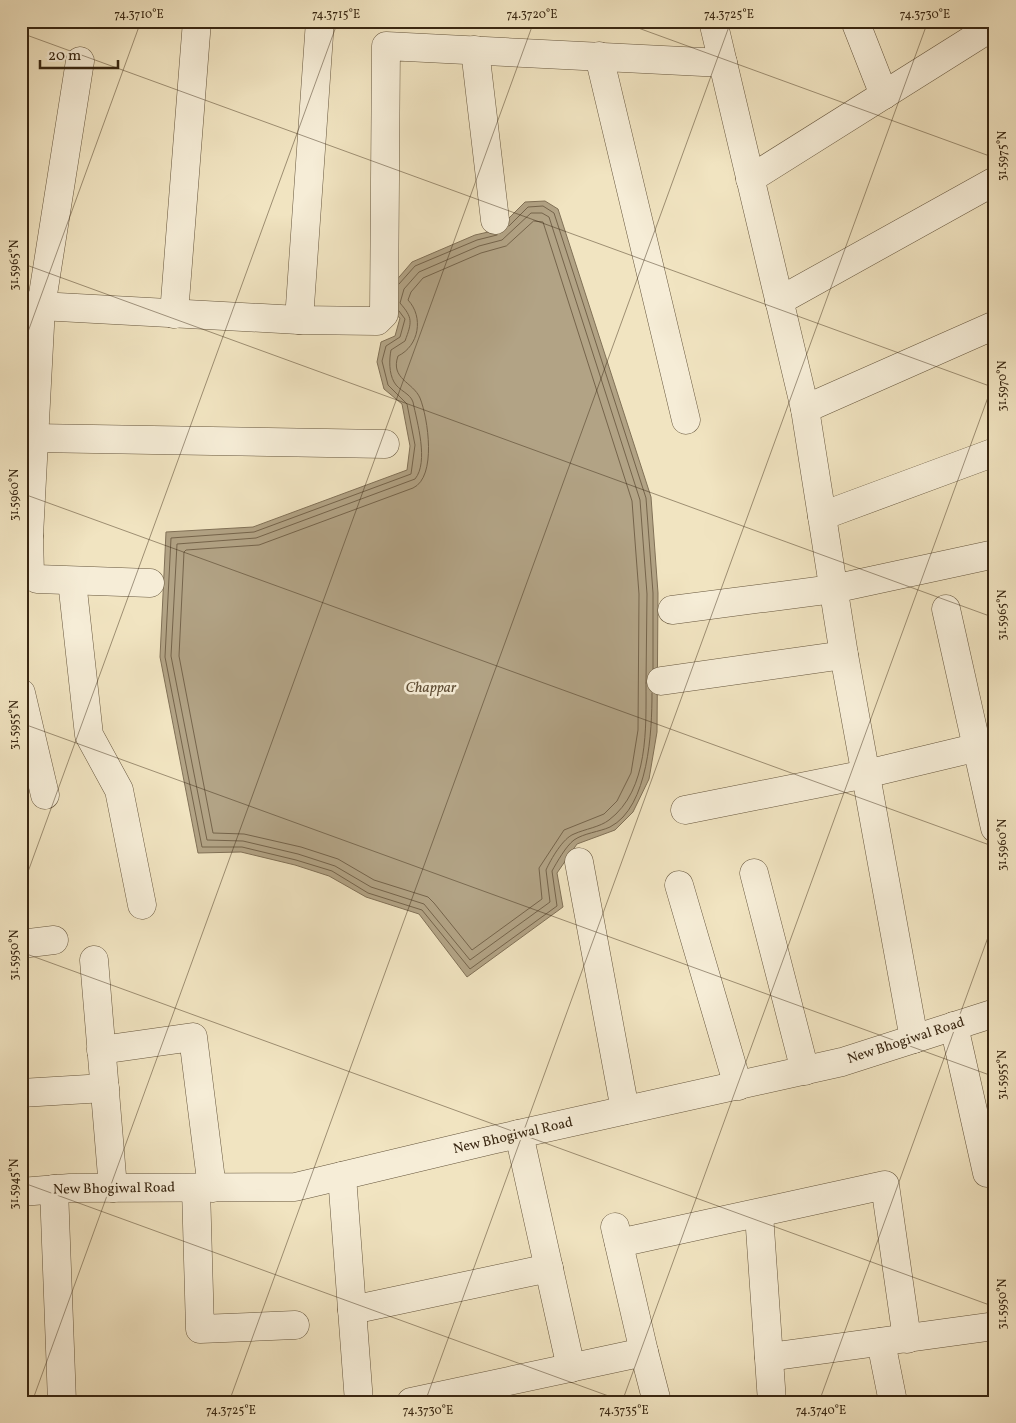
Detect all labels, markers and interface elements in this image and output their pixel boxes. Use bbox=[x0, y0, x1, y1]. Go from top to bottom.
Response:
text: 74.3710°E bbox=[114, 7, 164, 23]
text: 74.3715°E bbox=[312, 7, 360, 23]
text: 74.3720°E bbox=[507, 7, 557, 23]
text: 74.3725°E bbox=[704, 7, 754, 23]
text: 74.3730°E bbox=[900, 7, 950, 23]
scale bar bbox=[40, 38, 118, 70]
text: 20 m bbox=[48, 46, 81, 67]
text: 31.5975°N bbox=[995, 131, 1011, 181]
text: 31.5965°N bbox=[7, 239, 23, 290]
text: 31.5970°N bbox=[995, 360, 1011, 411]
text: 31.5960°N bbox=[7, 469, 23, 521]
text: 31.5965°N bbox=[995, 589, 1011, 640]
water label: Chappar bbox=[406, 678, 457, 699]
text: 31.5955°N bbox=[7, 700, 23, 750]
text: 31.5960°N bbox=[995, 819, 1011, 871]
text: 31.5950°N bbox=[7, 929, 23, 980]
street label: New Bhogiwal Road bbox=[845, 1013, 967, 1069]
text: 31.5955°N bbox=[995, 1050, 1011, 1100]
street label: New Bhogiwal Road bbox=[451, 1113, 575, 1159]
text: 31.5945°N bbox=[7, 1158, 23, 1209]
street label: New Bhogiwal Road bbox=[53, 1178, 175, 1200]
text: 31.5950°N bbox=[995, 1278, 1011, 1329]
text: 74.3725°E bbox=[206, 1403, 256, 1419]
text: 74.3730°E bbox=[403, 1403, 453, 1419]
text: 74.3735°E bbox=[599, 1403, 649, 1419]
text: 74.3740°E bbox=[796, 1403, 846, 1419]

